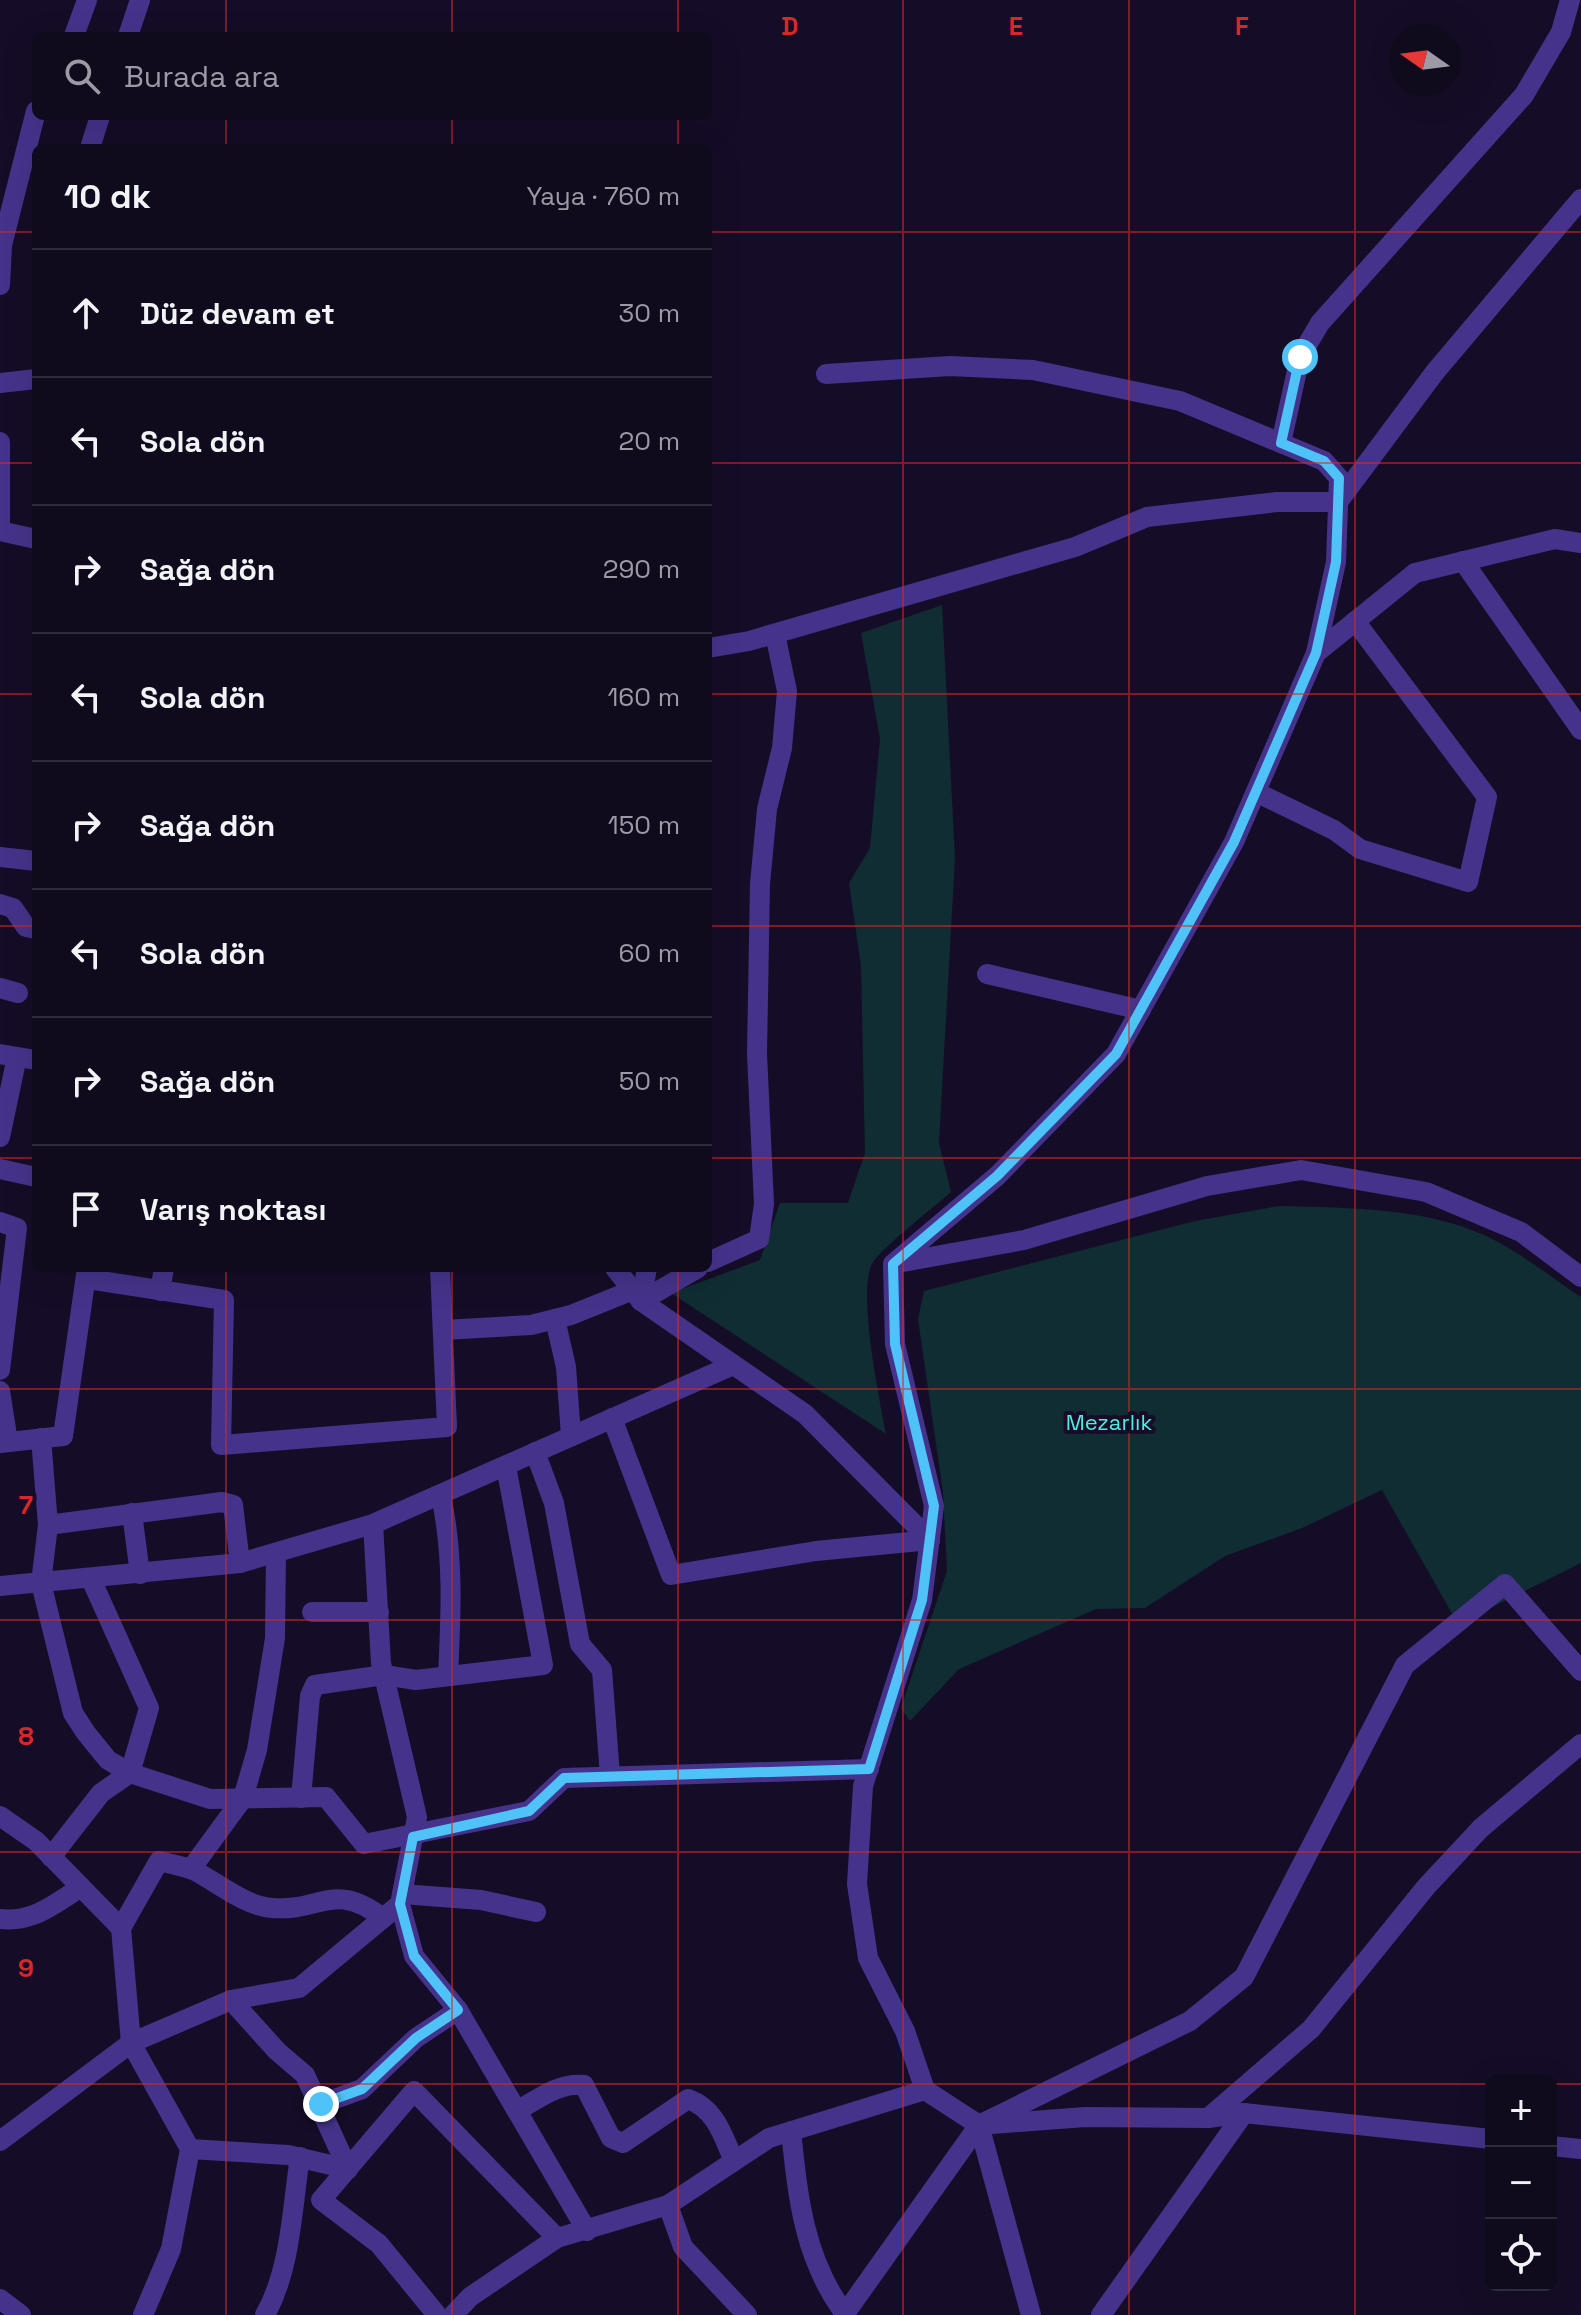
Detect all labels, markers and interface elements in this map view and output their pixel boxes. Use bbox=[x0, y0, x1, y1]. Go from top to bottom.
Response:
text: D bbox=[781, 9, 799, 43]
text: E bbox=[1009, 9, 1023, 43]
text: F bbox=[1235, 9, 1249, 43]
north arrow bbox=[1389, 24, 1461, 96]
search box bbox=[32, 32, 712, 120]
icon: search bbox=[60, 54, 104, 98]
text: Burada ara bbox=[124, 57, 279, 96]
text: 10 dk bbox=[64, 175, 151, 218]
text: Yaya · 760 m bbox=[526, 179, 680, 213]
icon: ahead bbox=[64, 291, 108, 335]
text: Düz devam et bbox=[140, 294, 335, 333]
text: 30 m bbox=[619, 296, 680, 330]
route start bbox=[1282, 339, 1318, 375]
icon: left bbox=[64, 419, 108, 463]
text: Sola dön bbox=[140, 422, 265, 461]
text: 20 m bbox=[619, 424, 680, 458]
icon: right bbox=[64, 547, 108, 591]
text: Sağa dön bbox=[140, 550, 275, 589]
text: 290 m bbox=[603, 552, 680, 586]
icon: left bbox=[64, 675, 108, 719]
text: Sola dön bbox=[140, 678, 265, 717]
text: 160 m bbox=[608, 680, 680, 714]
icon: right bbox=[64, 803, 108, 847]
text: Sağa dön bbox=[140, 806, 275, 845]
text: 150 m bbox=[608, 808, 680, 842]
icon: left bbox=[64, 931, 108, 975]
text: Sola dön bbox=[140, 934, 265, 973]
text: 60 m bbox=[618, 936, 680, 970]
icon: right bbox=[64, 1059, 108, 1103]
text: Sağa dön bbox=[140, 1062, 275, 1101]
text: 50 m bbox=[619, 1064, 680, 1098]
icon: arrive bbox=[64, 1187, 108, 1231]
text: Varış noktası bbox=[140, 1190, 327, 1229]
park label: Mezarlık bbox=[1066, 1408, 1152, 1436]
text: 7 bbox=[19, 1488, 33, 1522]
text: 8 bbox=[18, 1719, 34, 1753]
text: 9 bbox=[18, 1951, 34, 1985]
map controls bbox=[1485, 2075, 1557, 2291]
button: + bbox=[1485, 2075, 1557, 2147]
route end bbox=[303, 2086, 339, 2122]
button: − bbox=[1485, 2147, 1557, 2219]
button: locate bbox=[1485, 2219, 1557, 2291]

